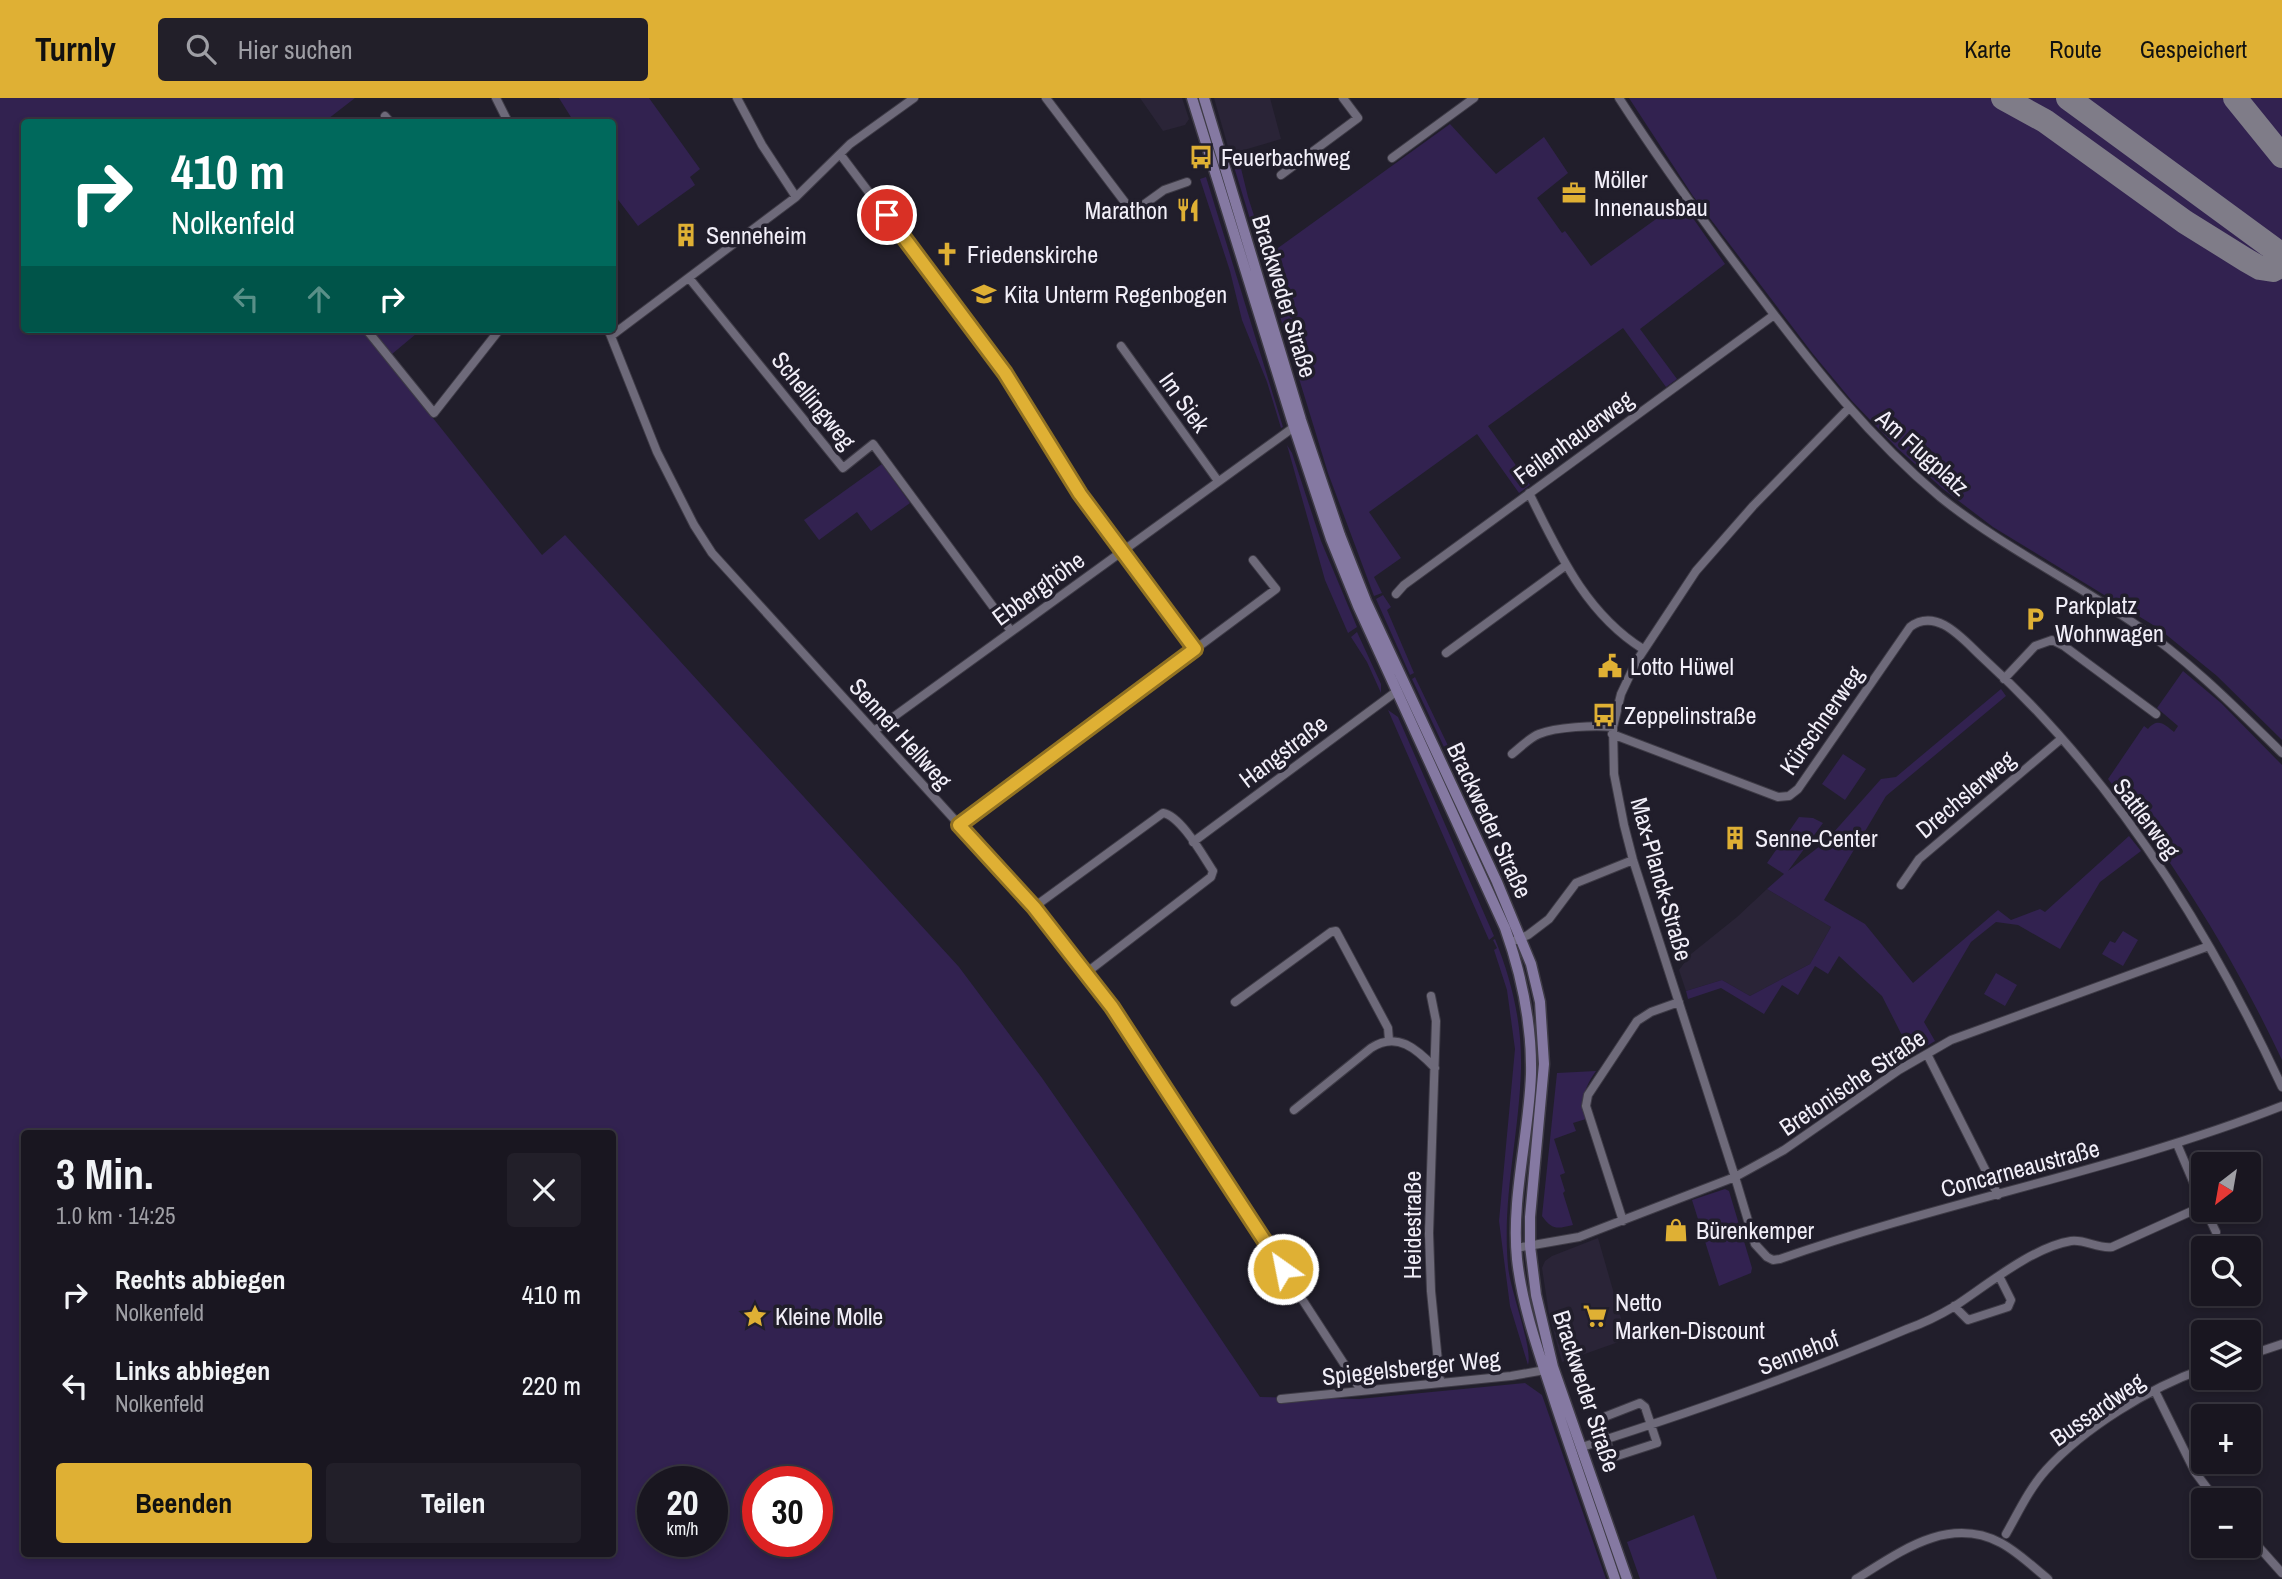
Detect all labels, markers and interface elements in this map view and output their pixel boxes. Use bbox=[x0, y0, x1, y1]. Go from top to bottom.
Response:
search box bbox=[158, 18, 648, 81]
text: Turnly bbox=[35, 27, 116, 71]
icon: search bbox=[182, 30, 220, 68]
text: Hier suchen bbox=[238, 32, 353, 67]
text: Karte bbox=[1964, 33, 2011, 65]
text: Route bbox=[2049, 33, 2102, 65]
text: Gespeichert bbox=[2140, 33, 2247, 65]
text: 410 m bbox=[171, 138, 285, 204]
place label: Feuerbachweg bbox=[1221, 141, 1350, 173]
bus stop icon: Feuerbachweg bbox=[1187, 143, 1215, 171]
icon: right bbox=[56, 147, 147, 238]
place label: Möller Innenausbau bbox=[1594, 163, 1708, 223]
office icon: Möller Innenausbau bbox=[1560, 179, 1588, 207]
pin bbox=[857, 185, 917, 245]
place label: Marathon bbox=[1085, 194, 1168, 226]
icon: arrive bbox=[868, 196, 906, 234]
restaurant icon: Marathon bbox=[1174, 196, 1202, 224]
text: Nolkenfeld bbox=[171, 201, 295, 244]
street label: Brackweder Straße bbox=[1245, 211, 1325, 381]
place label: Senneheim bbox=[706, 219, 807, 251]
building icon: Senneheim bbox=[672, 221, 700, 249]
place label: Friedenskirche bbox=[967, 238, 1098, 270]
church icon: Friedenskirche bbox=[933, 240, 961, 268]
place label: Kita Unterm Regenbogen bbox=[1004, 278, 1227, 310]
icon: left bbox=[227, 280, 265, 318]
icon: ahead bbox=[300, 280, 338, 318]
icon: right bbox=[373, 280, 411, 318]
school or university icon: Kita Unterm Regenbogen bbox=[970, 280, 998, 308]
street label: Schellingweg bbox=[765, 344, 863, 456]
street label: Im Siek bbox=[1152, 366, 1218, 439]
street label: Feilenhauerweg bbox=[1507, 383, 1639, 491]
street label: Am Flugplatz bbox=[1869, 401, 1976, 502]
street label: Ebberghöhe bbox=[985, 544, 1091, 632]
place label: Parkplatz Wohnwagen bbox=[2055, 589, 2164, 649]
parking icon: Parkplatz Wohnwagen bbox=[2021, 605, 2049, 633]
place label: Lotto Hüwel bbox=[1630, 650, 1734, 682]
public building icon: Lotto Hüwel bbox=[1596, 652, 1624, 680]
street label: Kürschnerweg bbox=[1772, 659, 1870, 781]
street label: Senner Hellweg bbox=[843, 671, 959, 795]
place label: Zeppelinstraße bbox=[1624, 699, 1756, 731]
bus stop icon: Zeppelinstraße bbox=[1590, 701, 1618, 729]
street label: Hangstraße bbox=[1232, 707, 1334, 795]
street label: Brackweder Straße bbox=[1440, 737, 1540, 903]
street label: Drechslerweg bbox=[1909, 743, 2021, 845]
street label: Sattlerweg bbox=[2106, 771, 2188, 865]
street label: Max-Planck-Straße bbox=[1623, 794, 1701, 964]
place label: Senne-Center bbox=[1755, 822, 1878, 854]
building icon: Senne-Center bbox=[1721, 824, 1749, 852]
street label: Bretonische Straße bbox=[1773, 1021, 1931, 1143]
street label: Concarneaustraße bbox=[1937, 1131, 2103, 1205]
text: 3 Min. bbox=[56, 1146, 154, 1202]
north arrow bbox=[2191, 1152, 2261, 1222]
map controls bbox=[2191, 1152, 2261, 1558]
button: close bbox=[507, 1153, 581, 1227]
street label: Heidestraße bbox=[1396, 1171, 1428, 1279]
text: 1.0 km · 14:25 bbox=[56, 1200, 176, 1231]
place label: Bürenkemper bbox=[1696, 1214, 1815, 1246]
shop icon: Bürenkemper bbox=[1662, 1216, 1690, 1244]
position arrow bbox=[1246, 1232, 1320, 1306]
button: search bbox=[2191, 1236, 2261, 1306]
text: Rechts abbiegen bbox=[115, 1262, 286, 1297]
icon: right bbox=[56, 1276, 94, 1314]
text: 410 m bbox=[522, 1277, 581, 1312]
place label: Netto Marken-Discount bbox=[1615, 1286, 1765, 1346]
text: Nolkenfeld bbox=[115, 1297, 204, 1328]
place label: Kleine Molle bbox=[775, 1300, 883, 1332]
place icon: Kleine Molle bbox=[741, 1302, 769, 1330]
supermarket icon: Netto Marken-Discount bbox=[1581, 1302, 1609, 1330]
street label: Brackweder Straße bbox=[1546, 1306, 1628, 1476]
button: layers bbox=[2191, 1320, 2261, 1390]
street label: Sennehof bbox=[1753, 1322, 1844, 1382]
street label: Spiegelsberger Weg bbox=[1320, 1342, 1502, 1392]
text: Links abbiegen bbox=[115, 1353, 270, 1388]
street label: Bussardweg bbox=[2043, 1365, 2151, 1453]
icon: left bbox=[56, 1367, 94, 1405]
text: 220 m bbox=[522, 1368, 581, 1403]
text: Nolkenfeld bbox=[115, 1388, 204, 1419]
button: + bbox=[2191, 1404, 2261, 1474]
button: Beenden bbox=[56, 1463, 312, 1543]
button: Teilen bbox=[326, 1463, 581, 1543]
speed limit sign: 30 bbox=[742, 1466, 833, 1557]
text: 20 bbox=[667, 1479, 698, 1526]
button: − bbox=[2191, 1488, 2261, 1558]
text: km/h bbox=[667, 1516, 699, 1541]

